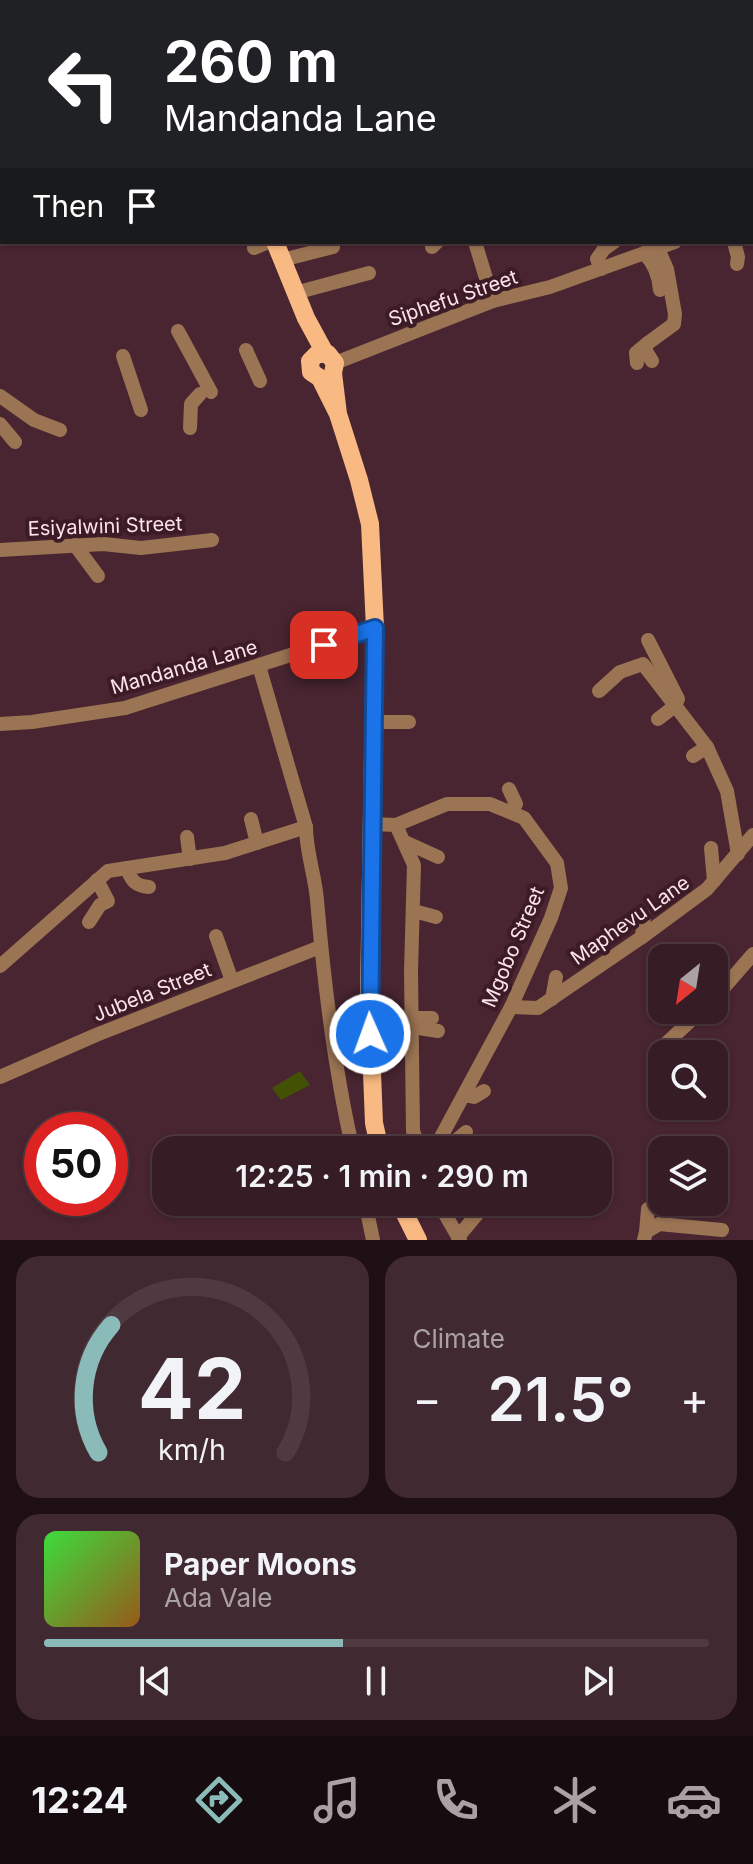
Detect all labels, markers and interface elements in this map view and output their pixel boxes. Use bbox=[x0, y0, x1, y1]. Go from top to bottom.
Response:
text: 260 m bbox=[164, 28, 338, 96]
icon: left bbox=[32, 32, 136, 136]
text: Mandanda Lane bbox=[164, 96, 437, 140]
icon: arrive bbox=[120, 184, 164, 228]
text: Then bbox=[32, 188, 104, 224]
street label: Siphefu Street bbox=[385, 265, 521, 331]
street label: Esiyalwini Street bbox=[27, 511, 183, 541]
pin bbox=[290, 611, 358, 679]
icon: arrive bbox=[302, 623, 346, 667]
street label: Mandanda Lane bbox=[108, 635, 260, 699]
street label: Maphevu Lane bbox=[566, 870, 694, 970]
street label: Mgobo Street bbox=[477, 883, 549, 1011]
north arrow bbox=[648, 944, 728, 1024]
map controls bbox=[648, 944, 728, 1216]
street label: Jubela Street bbox=[89, 957, 215, 1027]
position arrow bbox=[328, 992, 412, 1076]
button: search bbox=[648, 1040, 728, 1120]
speed limit sign: 50 bbox=[24, 1112, 128, 1216]
button: layers bbox=[648, 1136, 728, 1216]
text: 12:25 · 1 min · 290 m bbox=[235, 1158, 529, 1194]
text: Climate bbox=[413, 1323, 505, 1354]
text: 42 bbox=[138, 1338, 247, 1439]
text: 21.5° bbox=[488, 1363, 634, 1435]
text: − bbox=[413, 1372, 442, 1426]
text: + bbox=[680, 1372, 709, 1426]
text: km/h bbox=[158, 1432, 226, 1467]
text: Paper Moons bbox=[164, 1546, 357, 1582]
text: Ada Vale bbox=[164, 1582, 272, 1613]
icon: previous bbox=[133, 1659, 177, 1703]
icon: pause bbox=[354, 1659, 398, 1703]
icon: next bbox=[576, 1659, 620, 1703]
icon: directions bbox=[191, 1772, 247, 1828]
icon: music bbox=[309, 1772, 365, 1828]
icon: phone bbox=[428, 1772, 484, 1828]
icon: climate bbox=[547, 1772, 603, 1828]
icon: car bbox=[666, 1772, 722, 1828]
text: 12:24 bbox=[31, 1778, 128, 1822]

